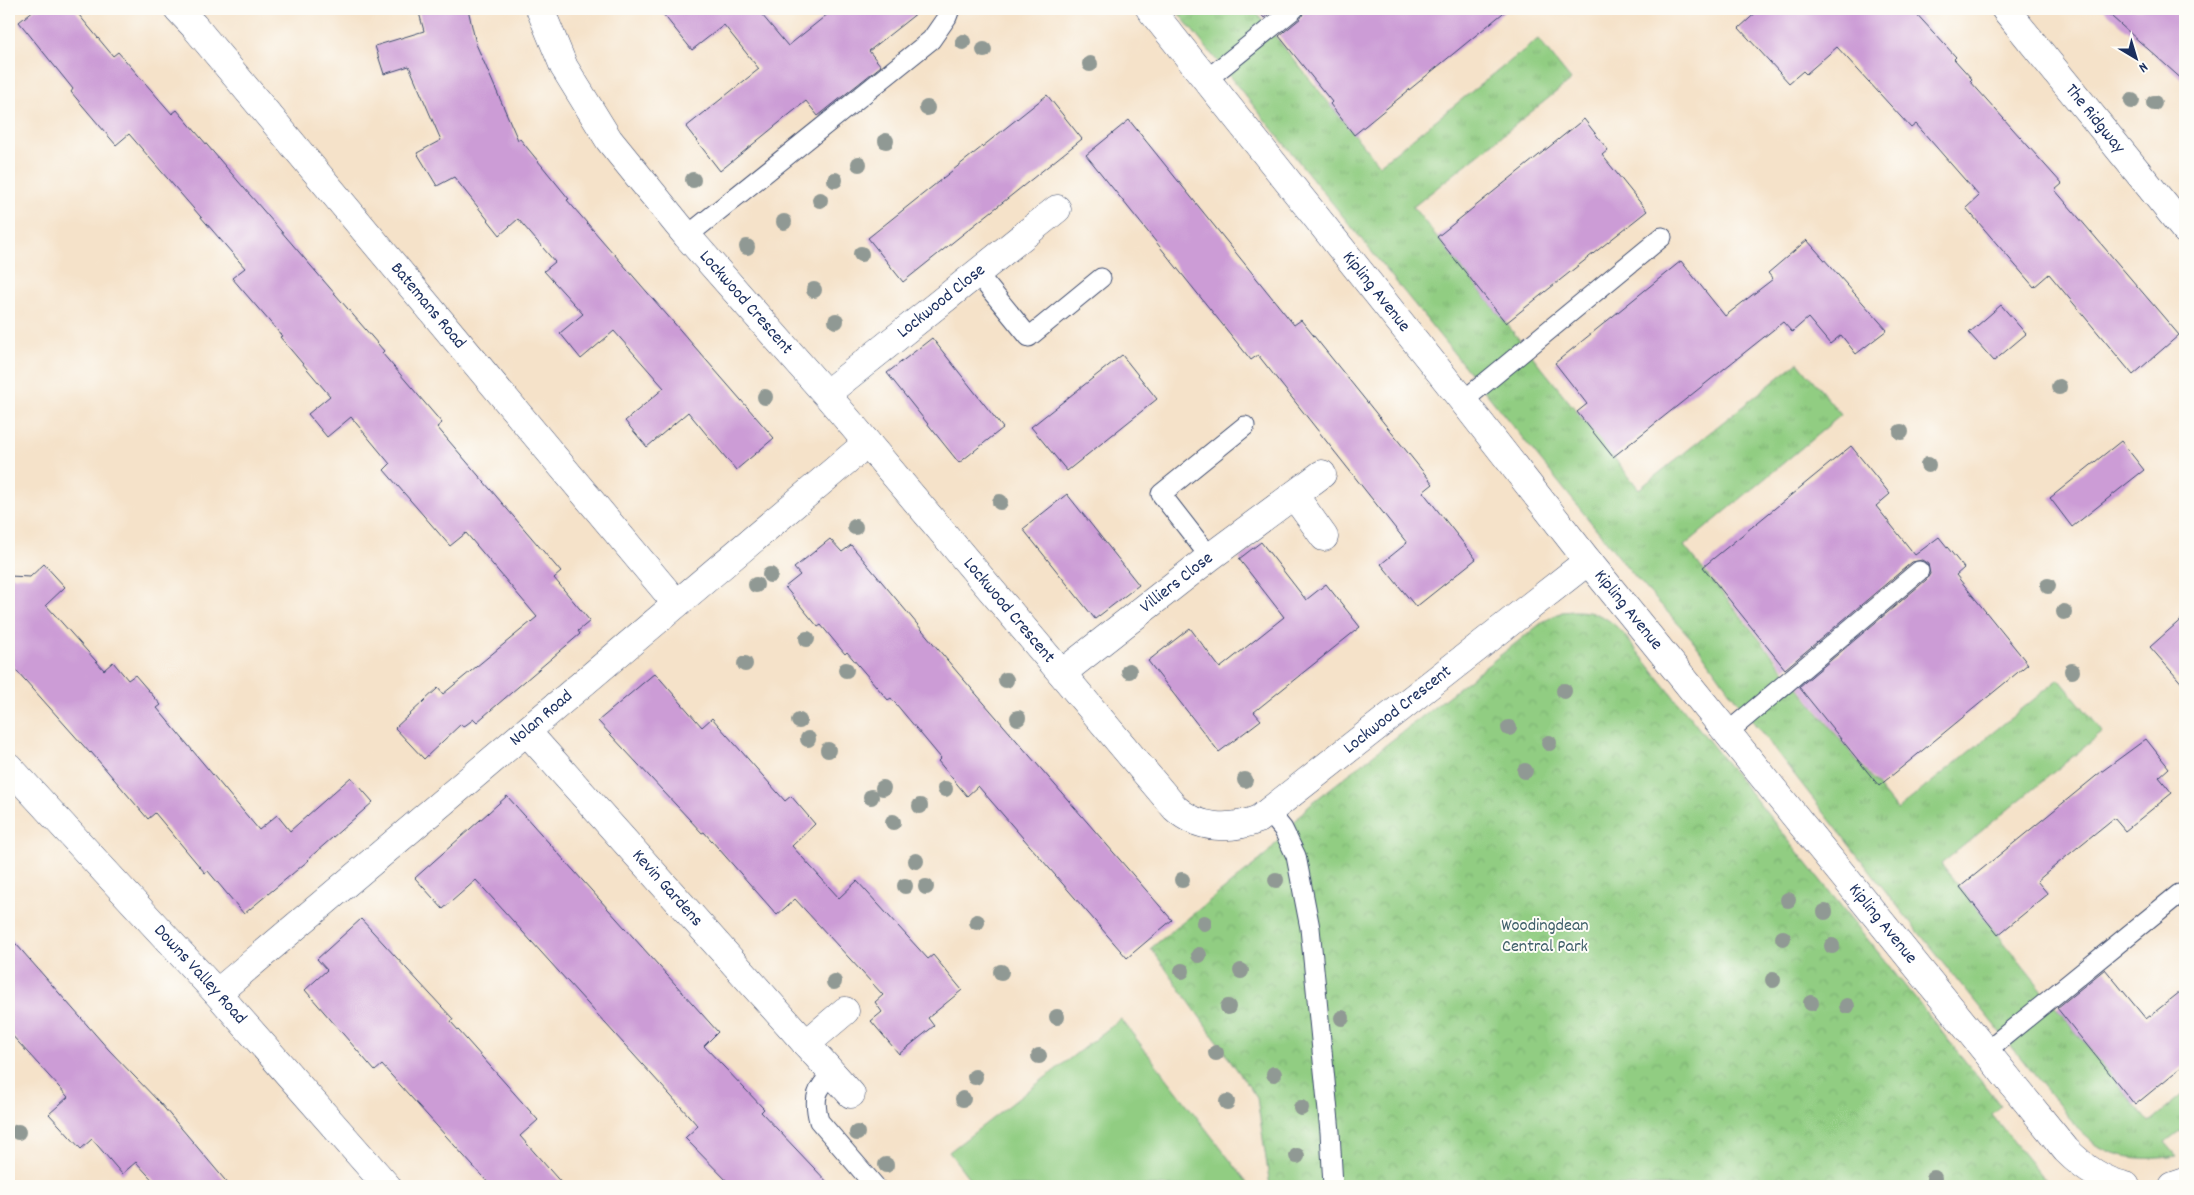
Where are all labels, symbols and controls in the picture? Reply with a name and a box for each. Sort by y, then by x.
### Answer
north arrow [2112,32,2162,82]
text: N [2134,57,2152,77]
street label: The Ridgway [2059,79,2131,160]
street label: Lockwood Crescent [693,245,799,361]
street label: Kipling Avenue [1336,246,1416,338]
street label: Batemans Road [384,257,471,355]
street label: Lockwood Close [892,258,991,345]
street label: Villiers Close [1135,546,1219,620]
street label: Lockwood Crescent [957,552,1061,669]
street label: Kipling Avenue [1588,565,1668,656]
street label: Lockwood Crescent [1338,660,1458,761]
street label: Nolan Road [504,684,578,753]
street label: Kevin Gardens [626,844,708,933]
street label: Kipling Avenue [1842,878,1923,970]
park label: Woodingdean Central Park [1501,914,1589,960]
street label: Downs Valley Road [148,919,252,1030]

